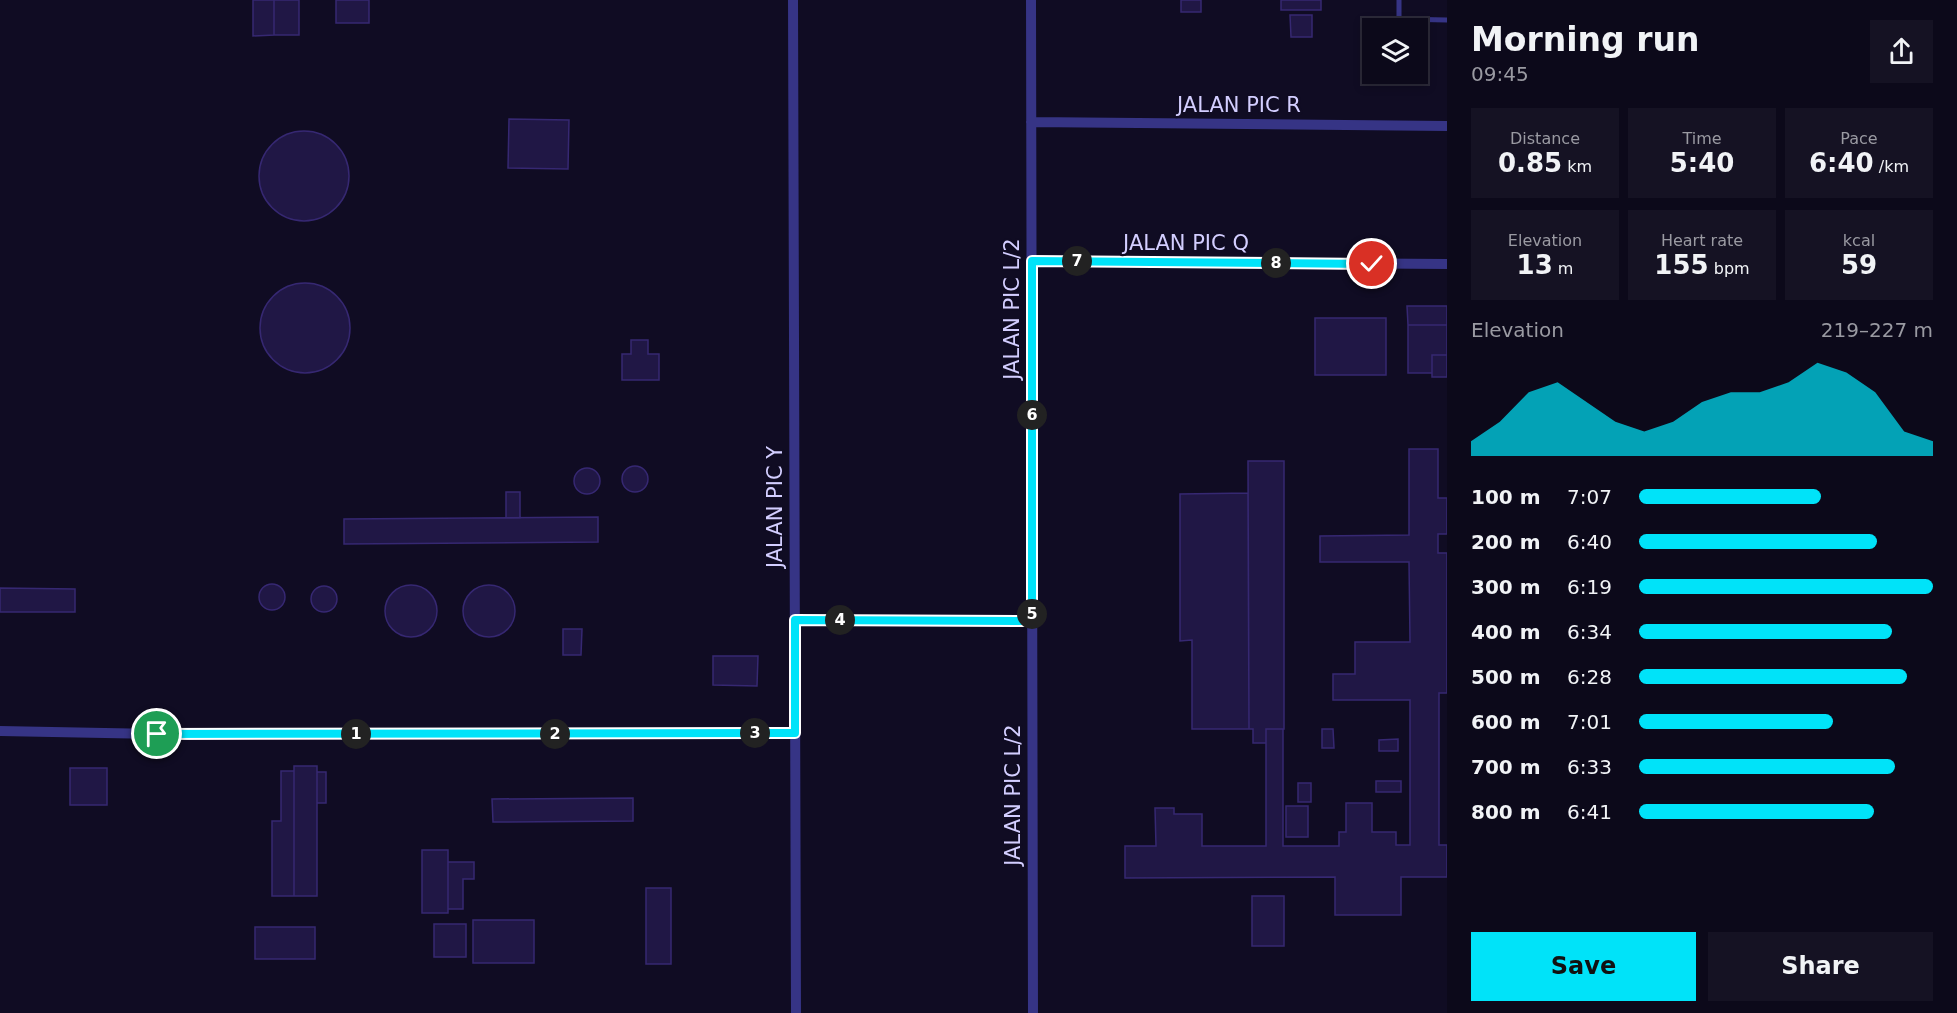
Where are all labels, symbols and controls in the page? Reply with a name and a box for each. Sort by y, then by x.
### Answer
map controls [1362,18,1428,84]
button: layers [1362,18,1428,84]
text: Morning run [1471,20,1699,59]
button: share [1870,20,1933,83]
text: 09:45 [1471,62,1529,86]
street label: JALAN PIC R [1175,93,1301,117]
text: Distance [1510,129,1580,148]
text: Time [1682,129,1722,148]
text: Pace [1840,129,1878,148]
text: 0.85 [1498,148,1562,178]
text: 5:40 [1670,148,1734,178]
text: 6:40 [1809,148,1874,178]
text: km [1562,157,1592,176]
text: /km [1874,157,1909,176]
street label: JALAN PIC Q [1121,231,1249,255]
text: Elevation [1508,231,1582,250]
text: Heart rate [1661,231,1743,250]
text: kcal [1843,231,1875,250]
street label: JALAN PIC L/2 [1000,238,1024,382]
pin [1346,238,1397,289]
pin: 7 [1062,246,1092,276]
icon: check [1355,247,1388,280]
pin: 8 [1261,248,1291,278]
text: 13 [1517,250,1553,280]
text: 155 [1654,250,1709,280]
text: 59 [1841,250,1877,280]
text: 7 [1071,251,1083,270]
text: 8 [1270,253,1282,272]
text: m [1553,259,1573,278]
text: bpm [1709,259,1750,278]
text: Elevation [1471,318,1564,342]
text: 219–227 m [1821,318,1933,342]
pin: 6 [1017,400,1047,430]
text: 6 [1026,405,1038,424]
street label: JALAN PIC Y [763,446,787,570]
text: 100 m [1471,485,1541,509]
text: 7:07 [1567,485,1612,509]
text: 200 m [1471,530,1541,554]
text: 6:40 [1567,530,1612,554]
text: 300 m [1471,575,1541,599]
text: 6:19 [1567,575,1612,599]
pin: 5 [1017,599,1047,629]
text: 5 [1026,604,1038,623]
pin: 4 [825,605,855,635]
text: 4 [834,610,846,629]
text: 400 m [1471,620,1541,644]
text: 6:34 [1567,620,1612,644]
text: 500 m [1471,665,1541,689]
text: 6:28 [1567,665,1612,689]
pin [131,708,182,759]
text: 600 m [1471,710,1541,734]
text: 7:01 [1567,710,1612,734]
icon: arrive [140,717,173,750]
pin: 3 [740,718,770,748]
pin: 1 [341,719,371,749]
pin: 2 [540,719,570,749]
text: 3 [749,723,761,742]
text: 1 [350,724,362,743]
text: 2 [549,724,561,743]
street label: JALAN PIC L/2 [1001,724,1025,868]
text: 700 m [1471,755,1541,779]
text: 6:33 [1567,755,1612,779]
text: 800 m [1471,800,1541,824]
text: 6:41 [1567,800,1612,824]
button: Save [1471,932,1696,1001]
button: Share [1708,932,1933,1001]

